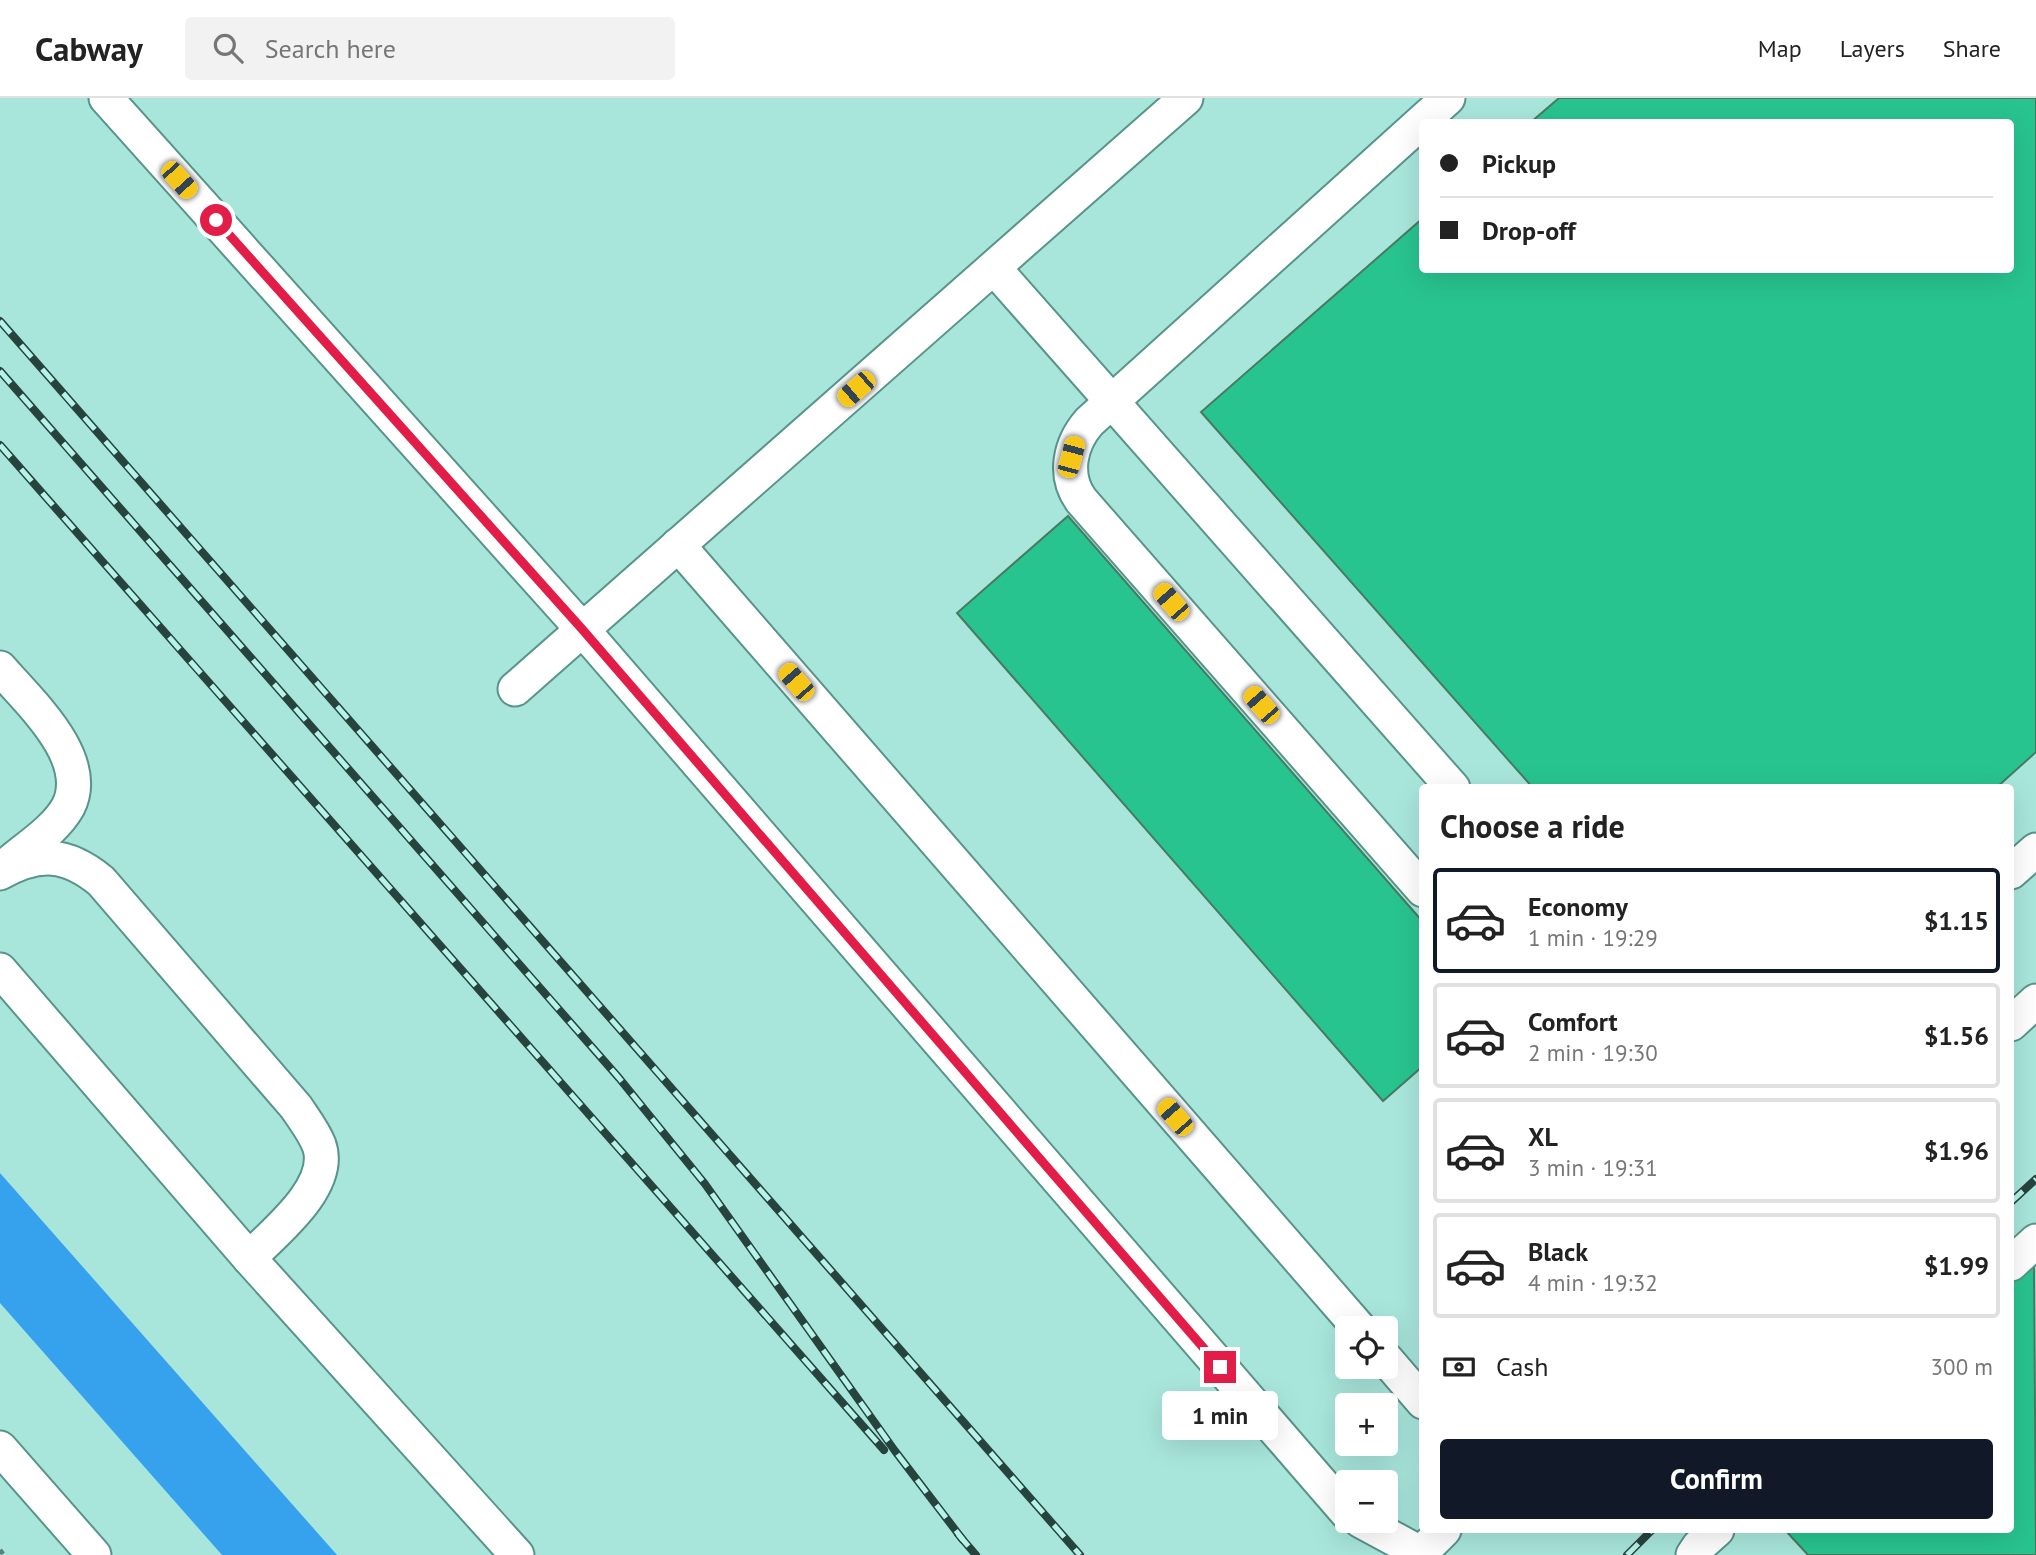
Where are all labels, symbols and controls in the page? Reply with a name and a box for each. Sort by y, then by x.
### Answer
search box [185,17,675,80]
text: Cabway [35,27,143,70]
icon: search [209,29,247,67]
text: Search here [265,32,396,65]
text: Map [1758,33,1802,64]
text: Layers [1840,33,1905,64]
text: Share [1943,33,2001,64]
text: Pickup [1482,147,1556,180]
car [158,157,201,203]
route start [200,204,232,236]
text: Drop-off [1482,214,1576,247]
car [834,367,879,411]
car [1056,434,1087,480]
car [1150,579,1193,625]
car [775,659,818,705]
car [1240,682,1283,728]
text: Choose a ride [1440,805,1625,847]
icon: car [1444,889,1507,952]
text: Economy [1528,890,1628,923]
text: $1.15 [1924,904,1989,937]
text: 1 min · 19:29 [1528,923,1658,952]
icon: car [1444,1004,1507,1067]
text: Comfort [1528,1005,1618,1038]
text: $1.56 [1924,1019,1989,1052]
text: 2 min · 19:30 [1528,1038,1658,1067]
car [1154,1094,1197,1140]
icon: car [1444,1119,1507,1182]
text: XL [1528,1120,1558,1153]
text: $1.96 [1924,1134,1989,1167]
text: 3 min · 19:31 [1528,1153,1658,1182]
icon: car [1444,1234,1507,1297]
text: Black [1528,1235,1588,1268]
text: $1.99 [1924,1249,1989,1282]
text: 4 min · 19:32 [1528,1268,1658,1297]
map controls [1335,1316,1398,1533]
button: locate [1335,1316,1398,1379]
icon: cash [1440,1348,1478,1386]
text: Cash [1496,1350,1548,1383]
route end [1204,1351,1236,1383]
text: 300 m [1931,1352,1993,1381]
callout: 1 min [1162,1392,1278,1440]
button: + [1335,1393,1398,1456]
text: 1 min [1192,1401,1248,1430]
button: Confirm [1440,1439,1993,1519]
button: − [1335,1470,1398,1533]

